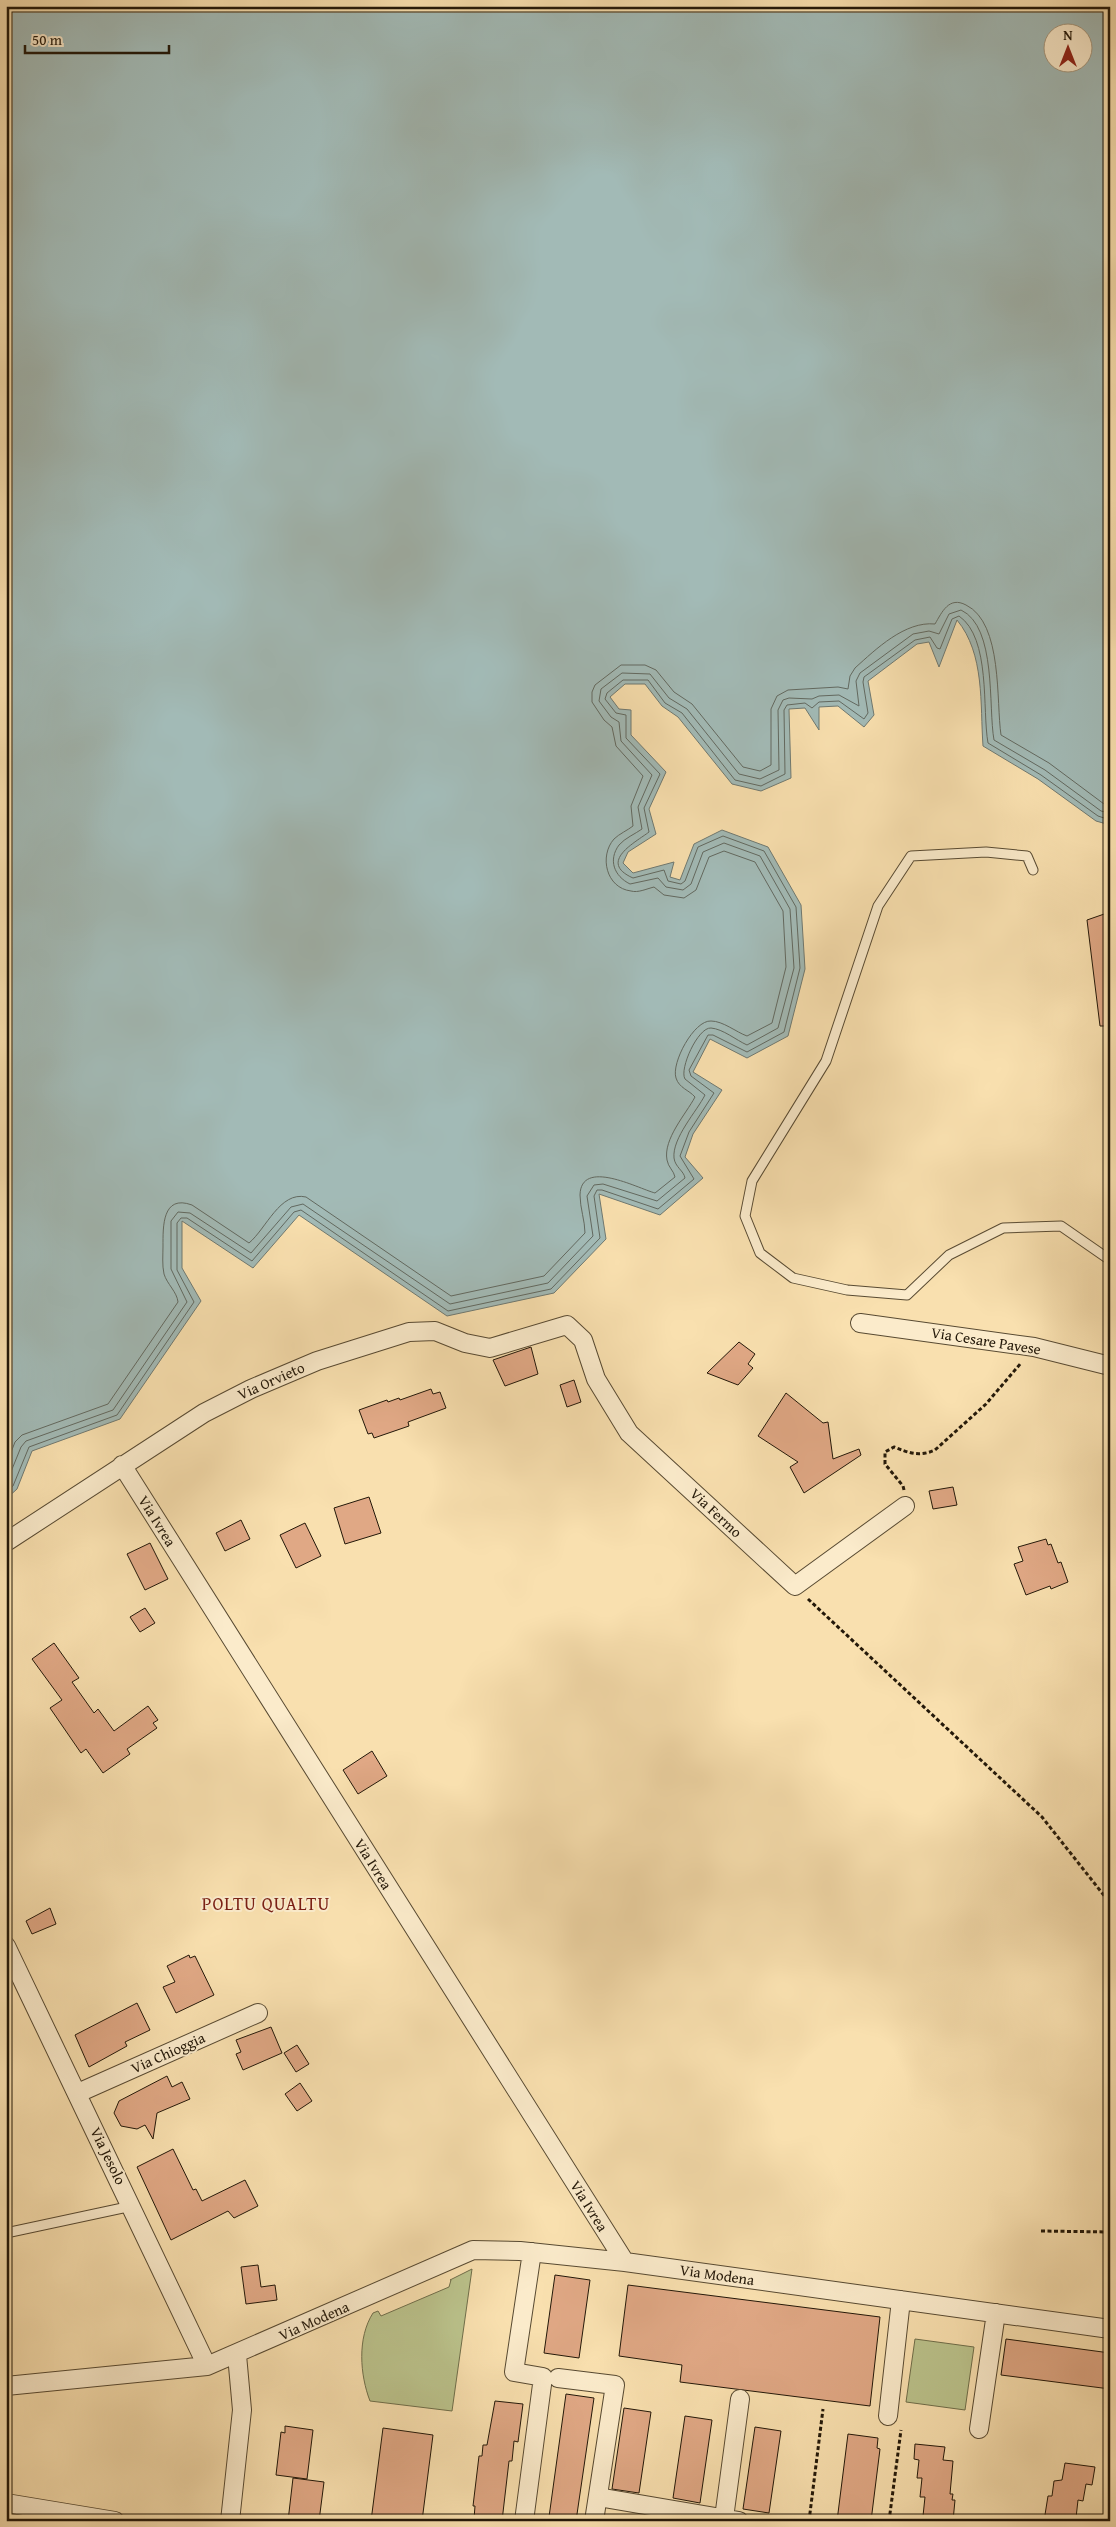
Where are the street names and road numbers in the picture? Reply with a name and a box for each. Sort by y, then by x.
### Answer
street label: Via Cesare Pavese [930,1321,1043,1360]
street label: Via Orvieto [234,1356,308,1405]
street label: Via Fermo [686,1483,747,1542]
street label: Via Ivrea [134,1491,181,1550]
street label: Via Ivrea [350,1834,397,1893]
street label: Via Chioggia [127,2027,208,2078]
street label: Via Jesolo [85,2123,132,2188]
street label: Via Ivrea [566,2176,613,2235]
street label: Via Modena [679,2259,756,2290]
street label: Via Modena [275,2296,352,2345]

